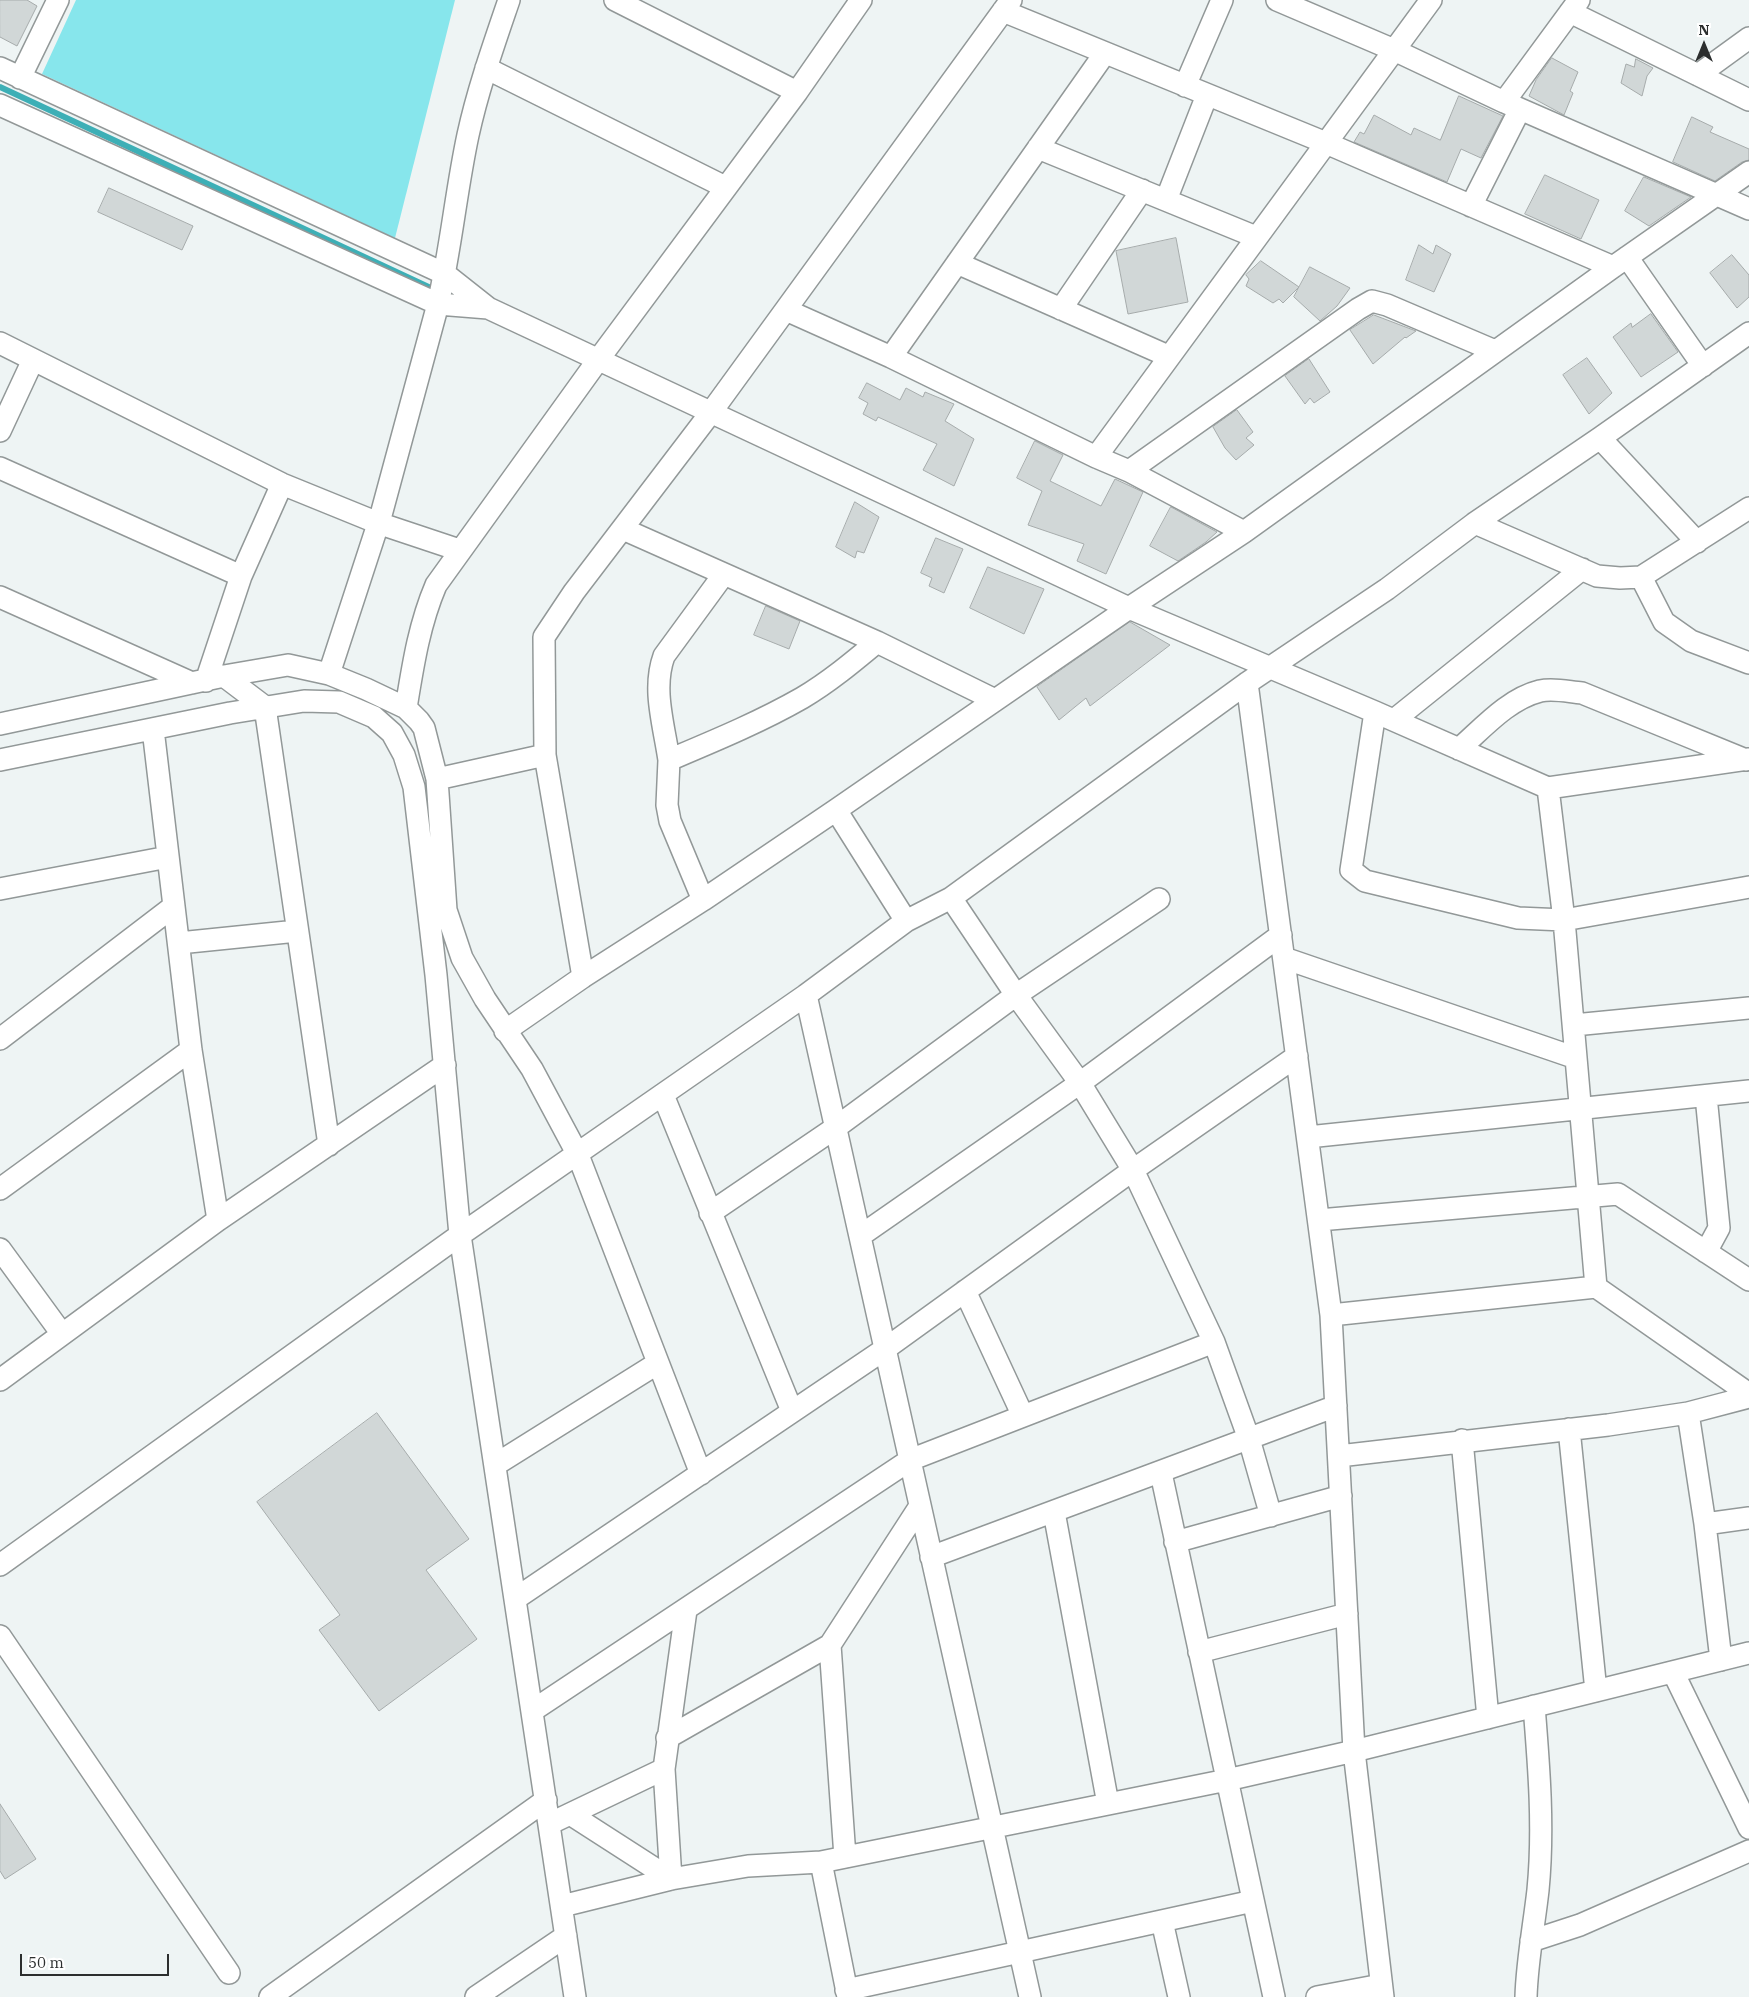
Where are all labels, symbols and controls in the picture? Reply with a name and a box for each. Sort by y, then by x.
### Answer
north arrow [1679,20,1729,70]
text: N [1698,21,1710,39]
scale bar [22,1944,171,1976]
text: 50 m [28,1953,64,1972]

